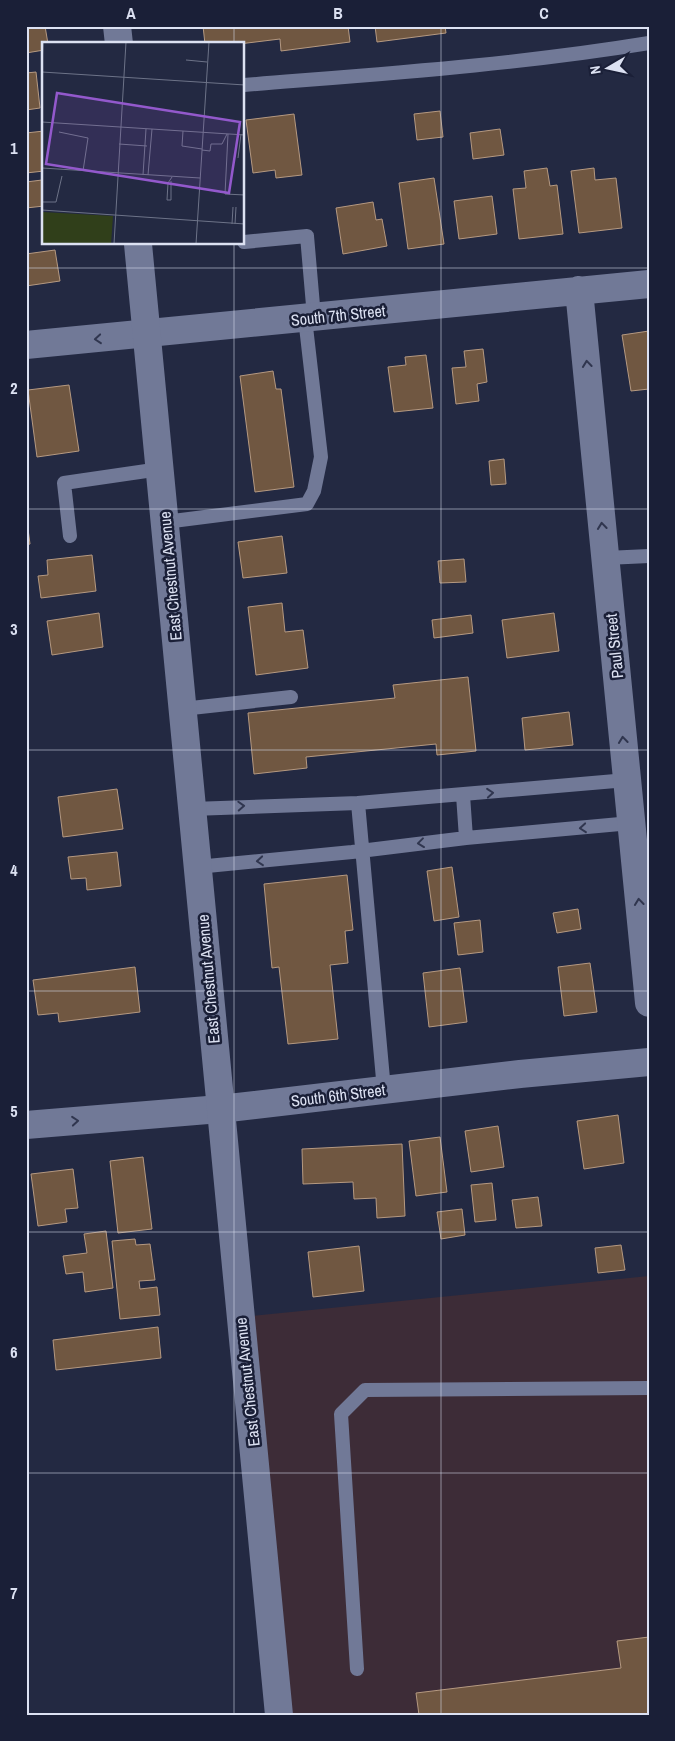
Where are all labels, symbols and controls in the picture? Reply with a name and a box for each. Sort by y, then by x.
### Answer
text: A [126,2,136,24]
text: B [333,2,343,24]
text: C [539,2,549,24]
inset map [42,42,245,245]
north arrow [582,42,632,92]
text: N [586,65,605,76]
text: 1 [10,137,18,159]
street label: South 7th Street [290,299,387,331]
one-way arrow [94,333,102,344]
one-way arrow [582,360,593,368]
text: 2 [10,377,18,399]
street label: East Chestnut Avenue [153,510,187,642]
one-way arrow [597,522,608,530]
street label: Paul Street [600,612,628,679]
text: 3 [10,618,18,640]
one-way arrow [618,736,629,744]
one-way arrow [487,788,495,799]
one-way arrow [237,801,245,812]
one-way arrow [578,822,586,833]
one-way arrow [417,837,425,848]
one-way arrow [255,855,263,866]
text: 4 [10,859,18,881]
one-way arrow [634,897,645,905]
street label: East Chestnut Avenue [191,913,225,1045]
street label: South 6th Street [290,1078,387,1112]
text: 5 [10,1100,18,1122]
one-way arrow [71,1116,79,1127]
street label: East Chestnut Avenue [229,1316,265,1448]
text: 6 [10,1341,18,1363]
text: 7 [10,1582,18,1604]

